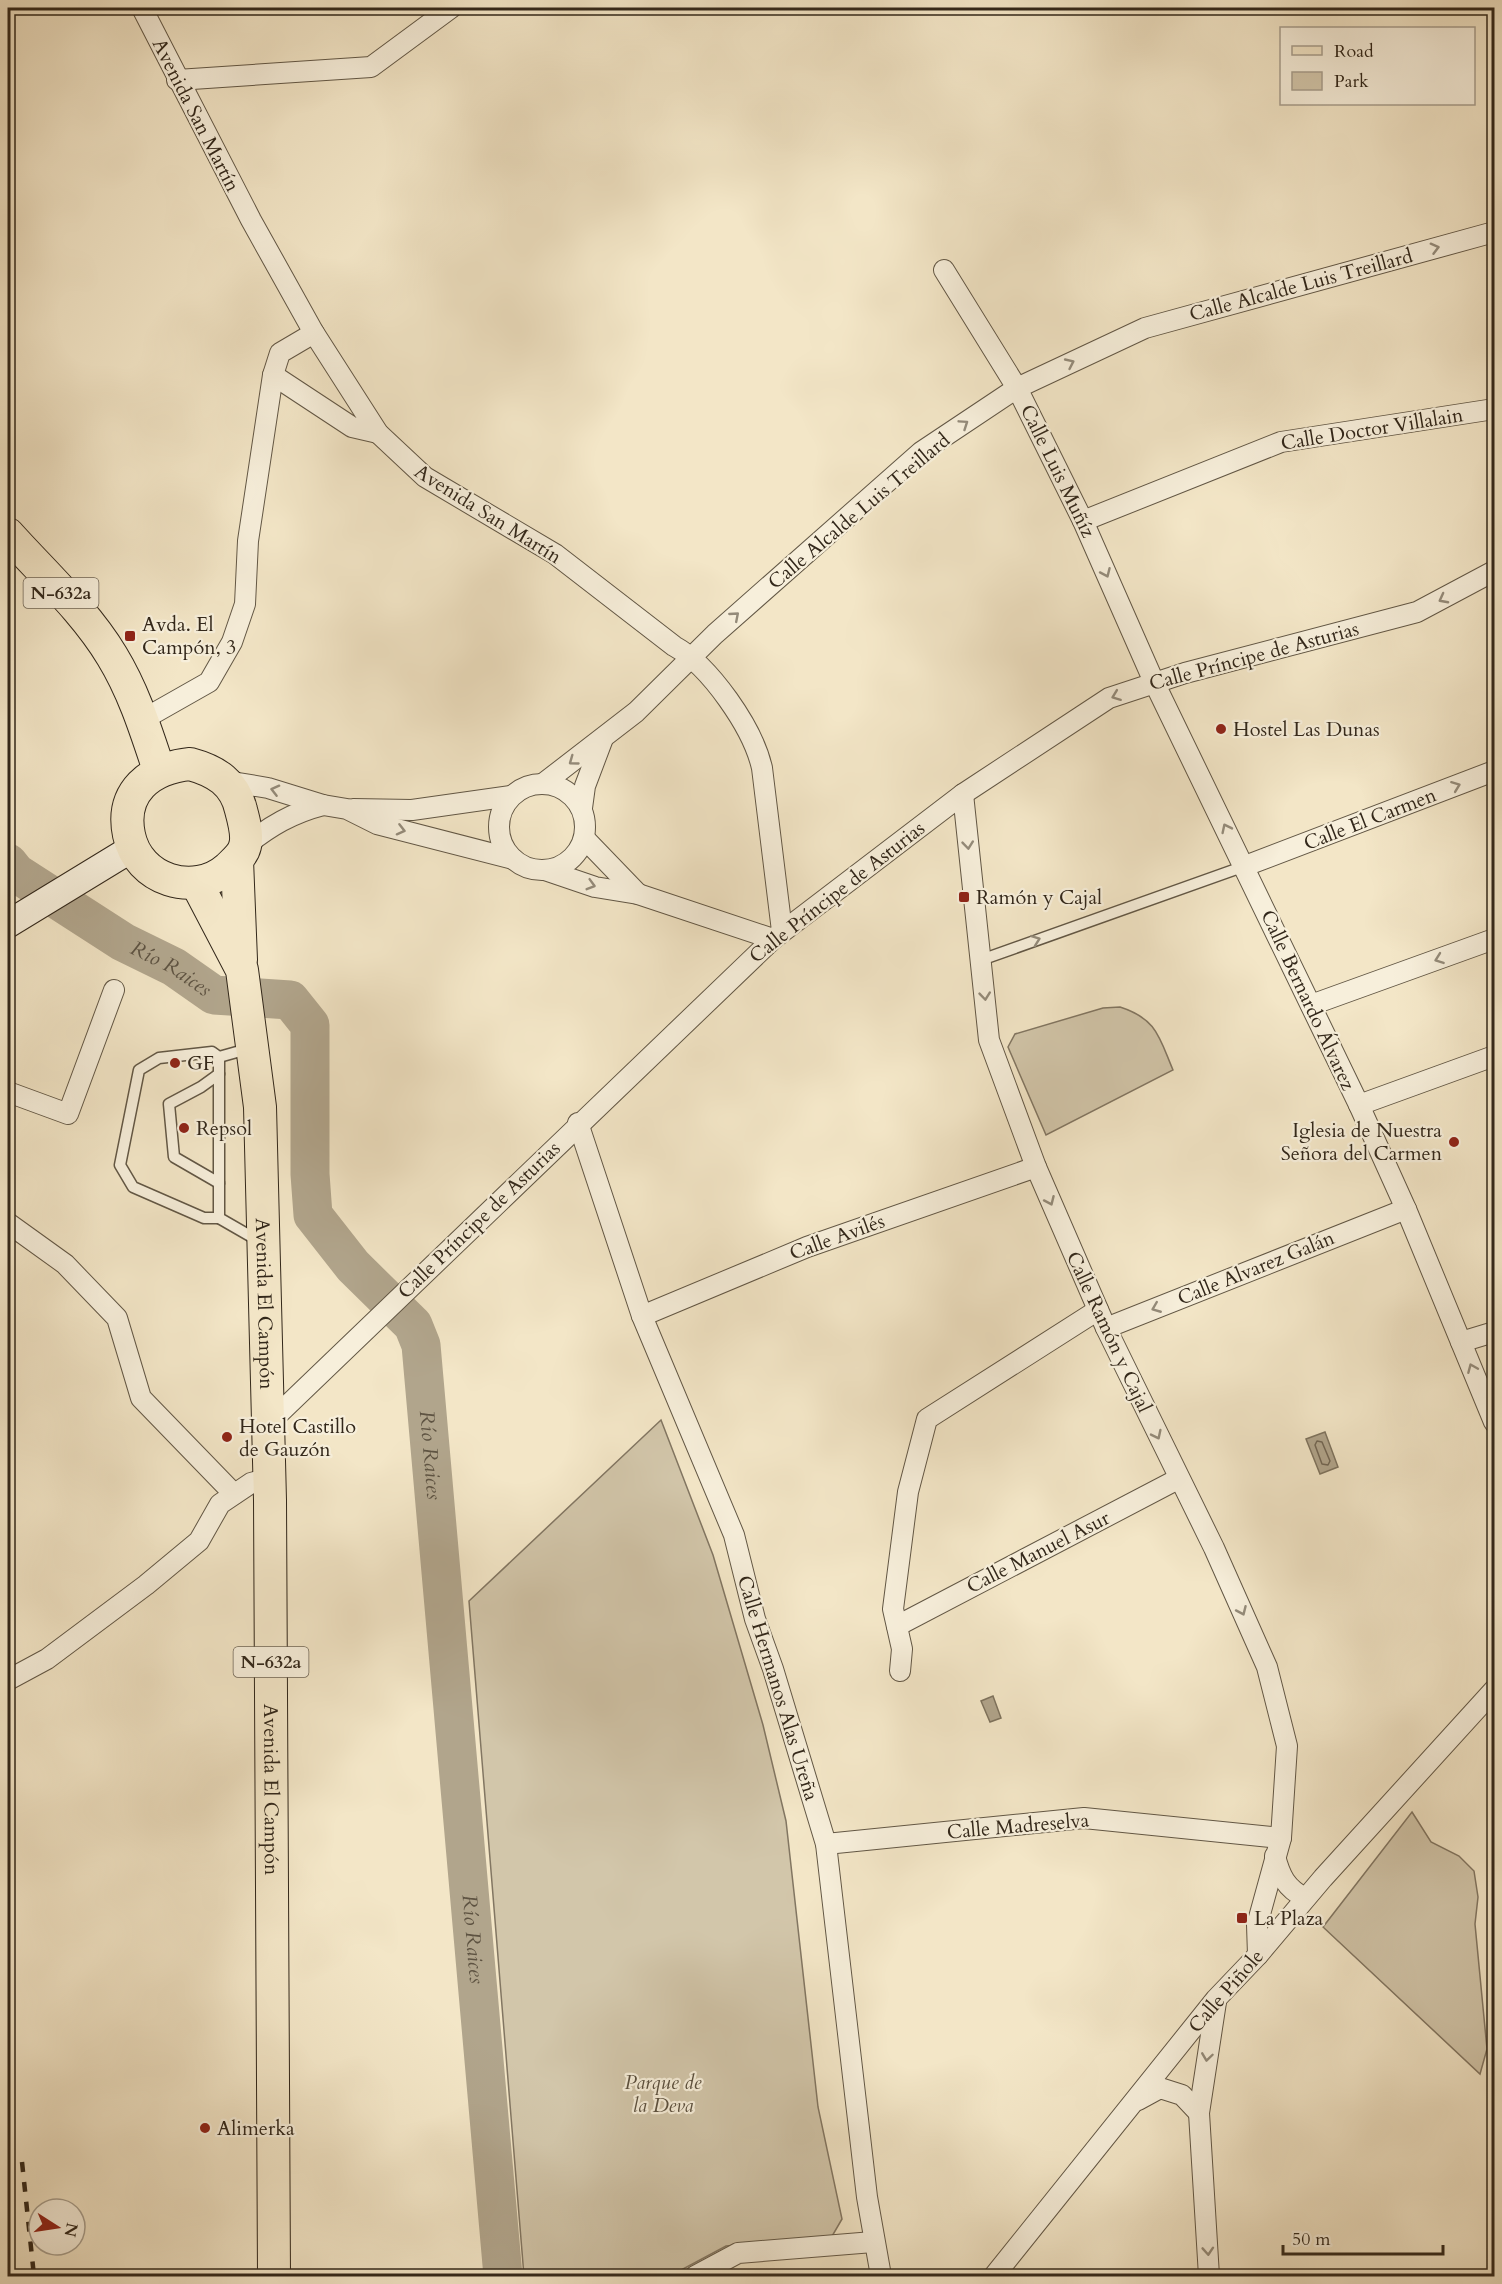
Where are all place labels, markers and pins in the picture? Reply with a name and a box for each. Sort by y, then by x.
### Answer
place label: Avda. El Campón, 3 [142,611,236,661]
marker: Avda. El Campón, 3 [123,629,137,643]
place label: Hostel Las Dunas [1233,716,1380,743]
marker: Hostel Las Dunas [1214,722,1228,736]
place label: Ramón y Cajal [976,884,1102,911]
marker: Ramón y Cajal [957,890,971,904]
place label: GF [187,1050,214,1077]
marker: GF [168,1056,182,1070]
place label: Repsol [196,1115,252,1142]
place label: Iglesia de Nuestra Señora del Carmen [1281,1117,1443,1167]
marker: Repsol [177,1121,191,1135]
marker: Iglesia de Nuestra Señora del Carmen [1447,1135,1461,1149]
place label: Hotel Castillo de Gauzón [239,1413,356,1463]
marker: Hotel Castillo de Gauzón [220,1430,234,1444]
place label: La Plaza [1254,1905,1324,1932]
marker: La Plaza [1235,1911,1249,1925]
place label: Alimerka [217,2115,295,2142]
marker: Alimerka [198,2121,212,2135]

